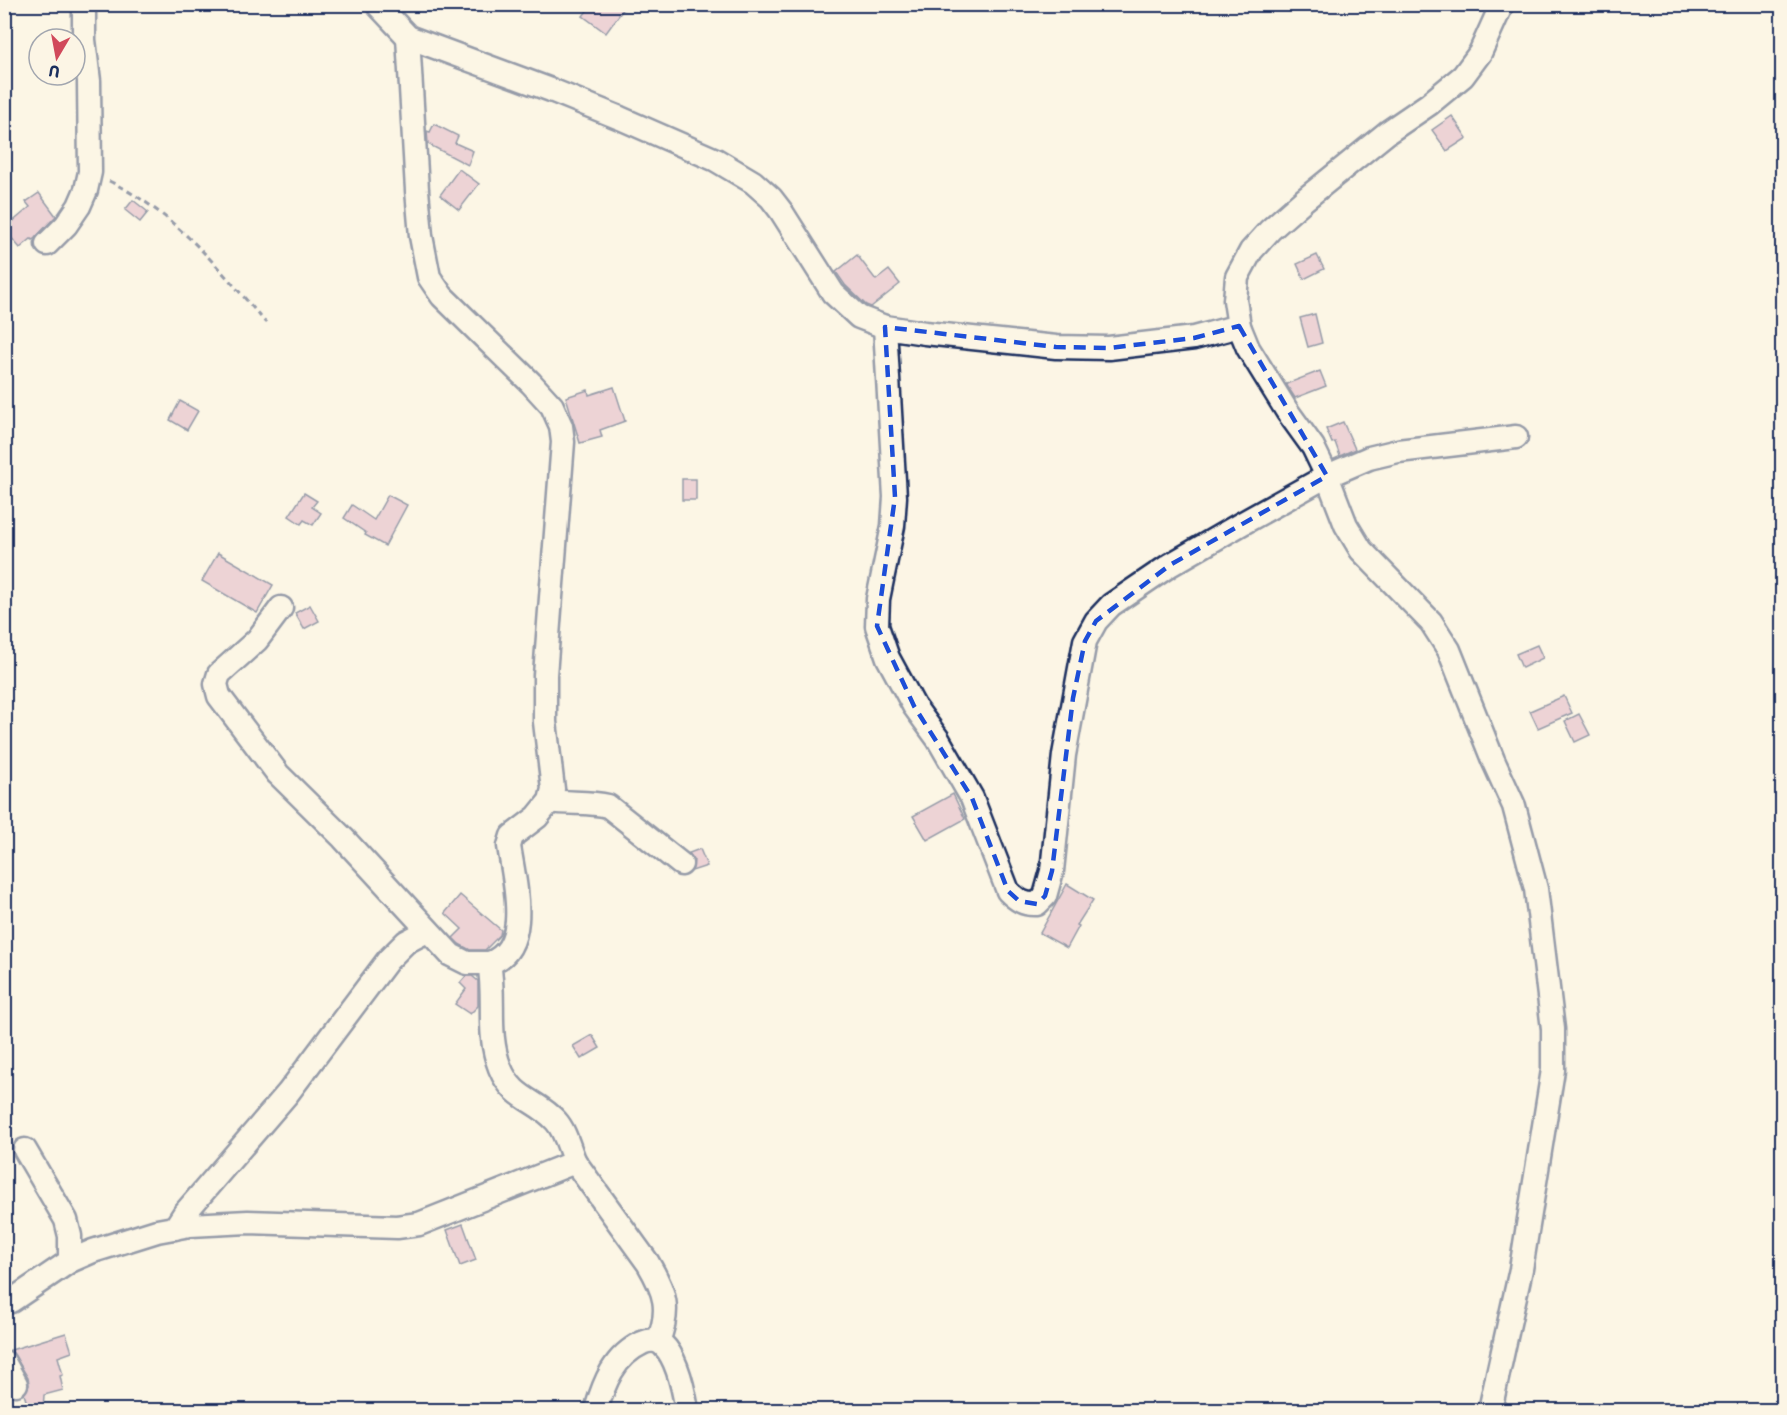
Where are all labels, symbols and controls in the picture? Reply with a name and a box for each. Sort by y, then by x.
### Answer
north arrow [27,27,87,87]
text: U [47,60,62,83]

